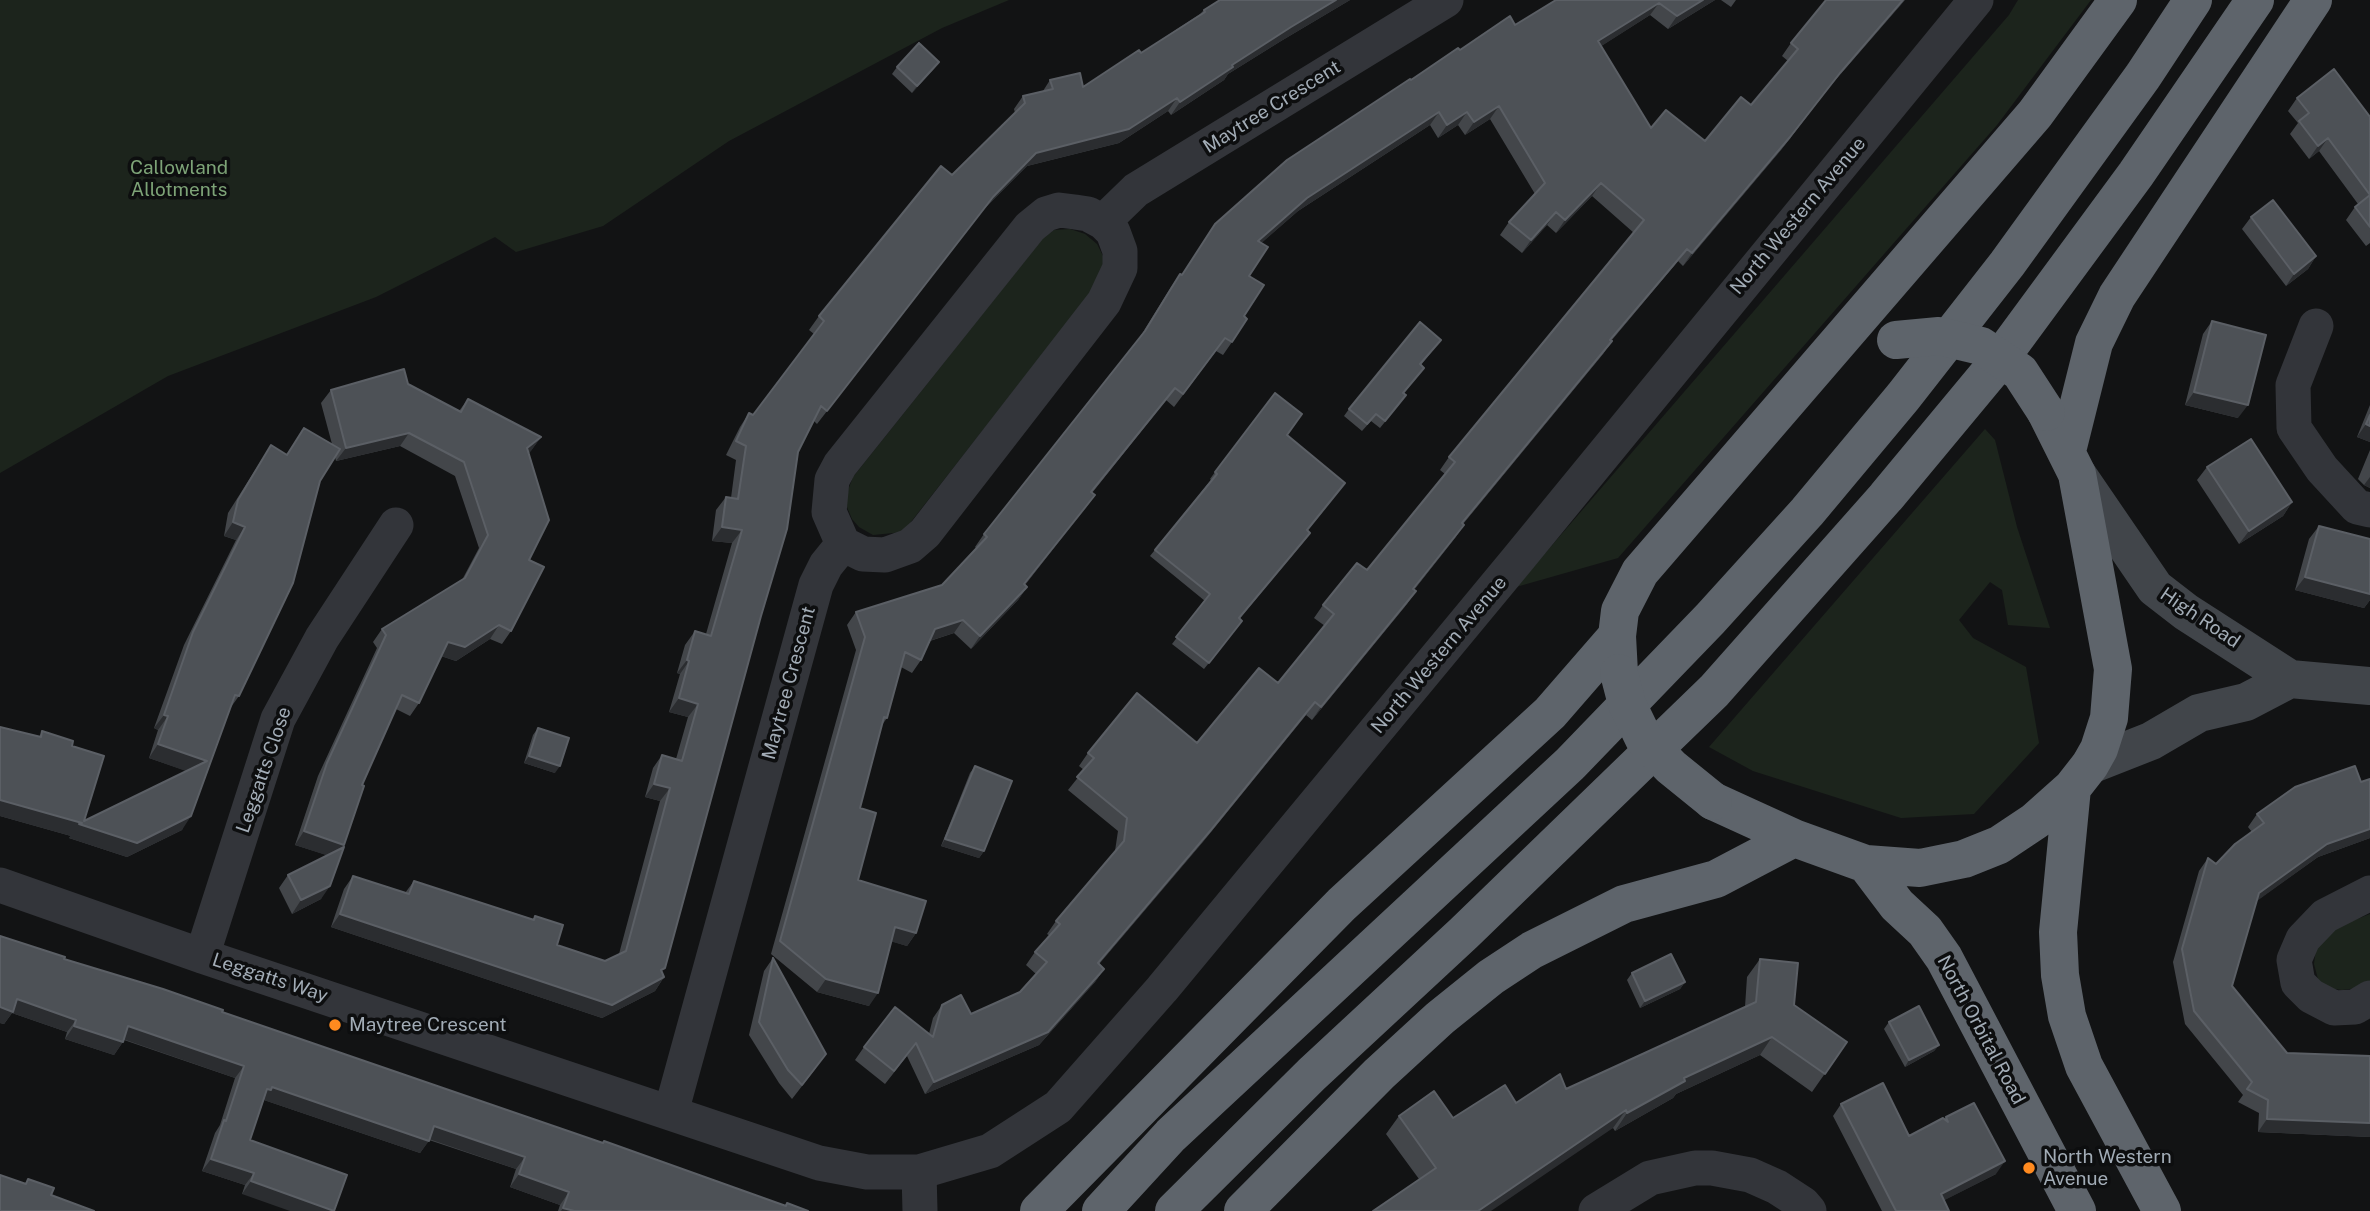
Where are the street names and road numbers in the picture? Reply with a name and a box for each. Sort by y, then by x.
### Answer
street label: Maytree Crescent [1199,56,1345,158]
street label: North Western Avenue [1725,133,1871,299]
street label: North Western Avenue [1366,572,1512,738]
street label: High Road [2156,583,2244,653]
street label: Maytree Crescent [758,604,820,762]
street label: Leggatts Close [232,704,296,836]
street label: Leggatts Way [209,949,331,1007]
street label: North Orbital Road [1932,952,2030,1108]

